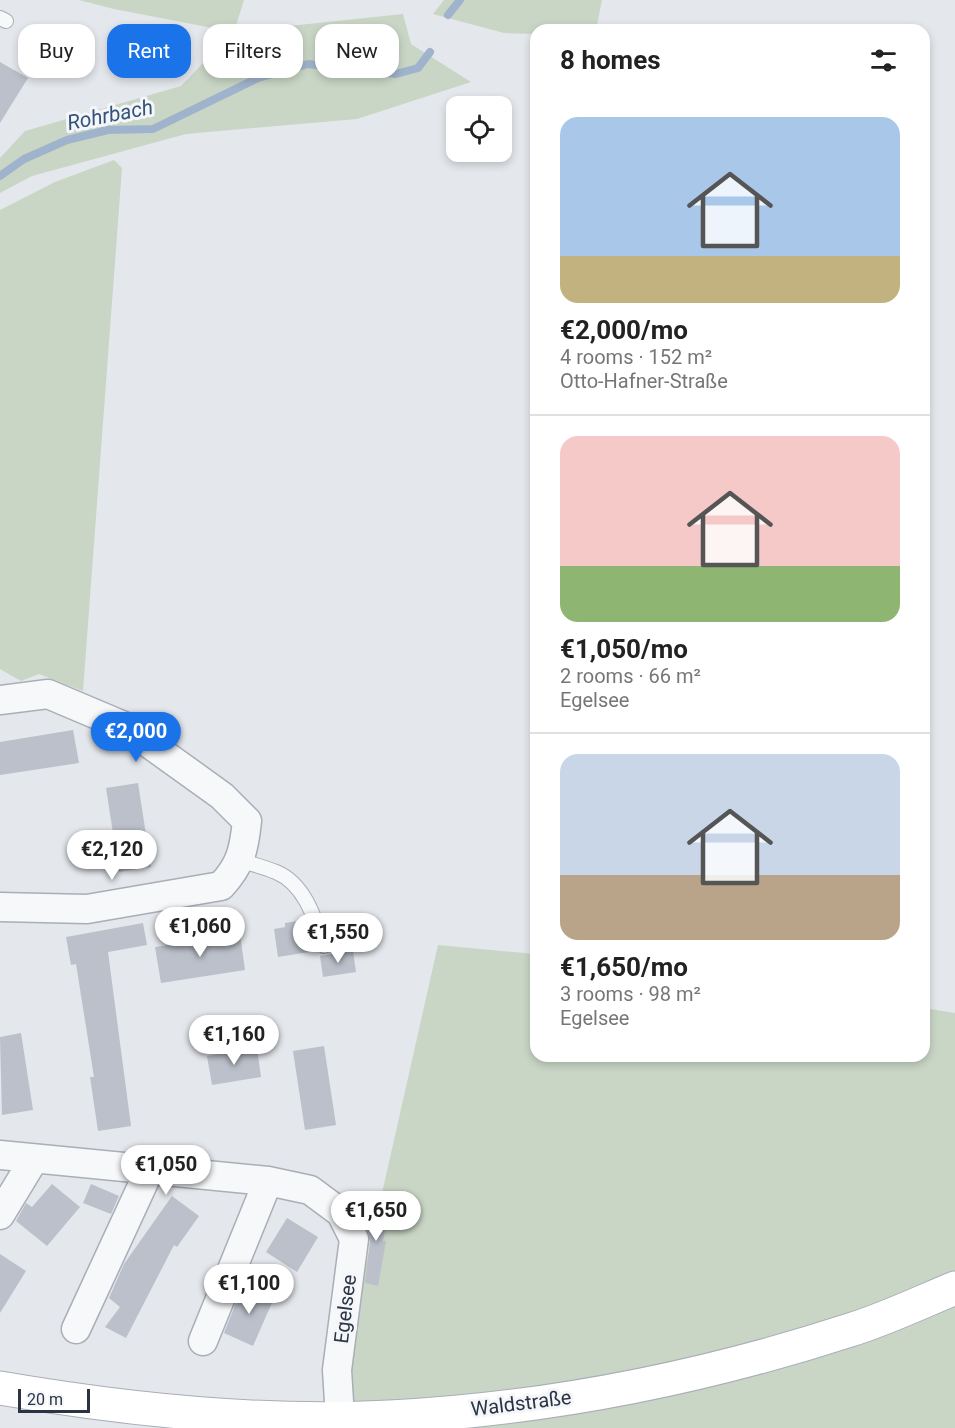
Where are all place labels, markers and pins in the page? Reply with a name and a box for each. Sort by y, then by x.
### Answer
pin: €2,000 [87,712,185,763]
pin: €2,120 [63,830,161,881]
pin: €1,060 [151,907,249,958]
pin: €1,550 [289,913,387,964]
pin: €1,160 [185,1015,283,1066]
pin: €1,050 [117,1145,215,1196]
pin: €1,650 [327,1191,425,1242]
pin: €1,100 [200,1264,298,1315]

